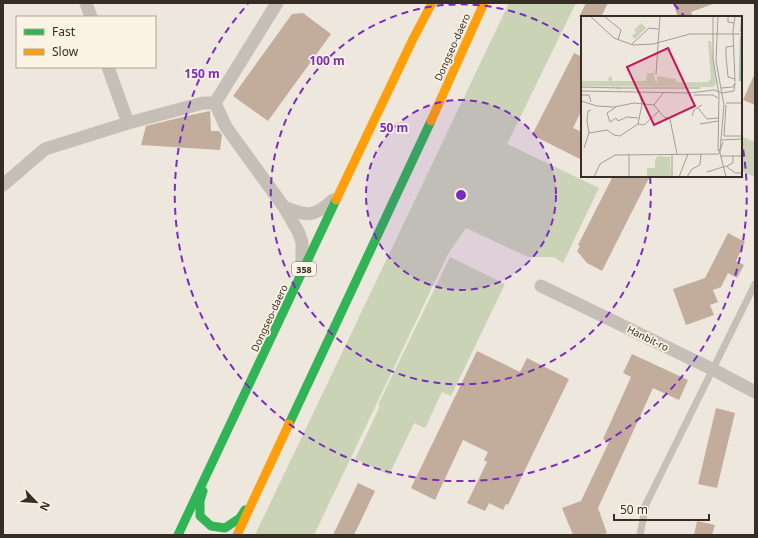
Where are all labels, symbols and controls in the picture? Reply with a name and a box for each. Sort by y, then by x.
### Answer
street label: Dongseo-daero [431,11,473,83]
legend [16,16,156,68]
inset map [581,16,742,177]
text: Fast [52,23,76,40]
text: Slow [52,43,79,60]
text: 100 m [309,52,345,69]
text: 150 m [184,65,220,82]
text: 50 m [380,119,408,136]
centre of rings [454,188,468,202]
road number: 358 [292,262,316,276]
street label: Dongseo-daero [247,282,291,354]
street label: Hanbit-ro [625,322,671,354]
north arrow [16,482,56,522]
scale bar [614,496,709,522]
text: N [37,499,54,514]
text: 50 m [620,501,648,518]

